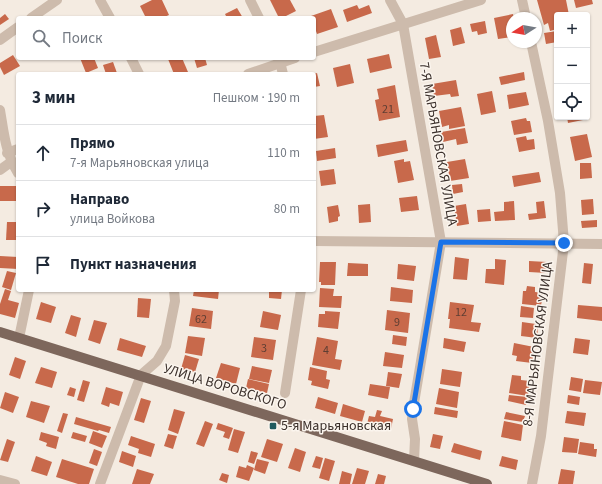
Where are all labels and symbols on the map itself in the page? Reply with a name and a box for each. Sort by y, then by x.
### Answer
north arrow [506,12,542,48]
street label: 7-Я МАРЬЯНОВСКАЯ УЛИЦА [414,61,462,228]
house number: 21 [382,101,394,118]
route end [555,234,573,252]
street label: 8-Я МАРЬЯНОВСКАЯ УЛИЦА [518,260,558,428]
house number: 12 [455,304,467,321]
house number: 62 [195,311,207,328]
house number: 9 [394,314,400,331]
house number: 3 [261,340,267,357]
house number: 4 [323,342,329,359]
street label: УЛИЦА ВОРОВСКОГО [161,359,289,415]
route start [404,400,422,418]
place label: 5-я Марьяновская [281,416,391,436]
marker: 5-я Марьяновская [268,421,278,431]

